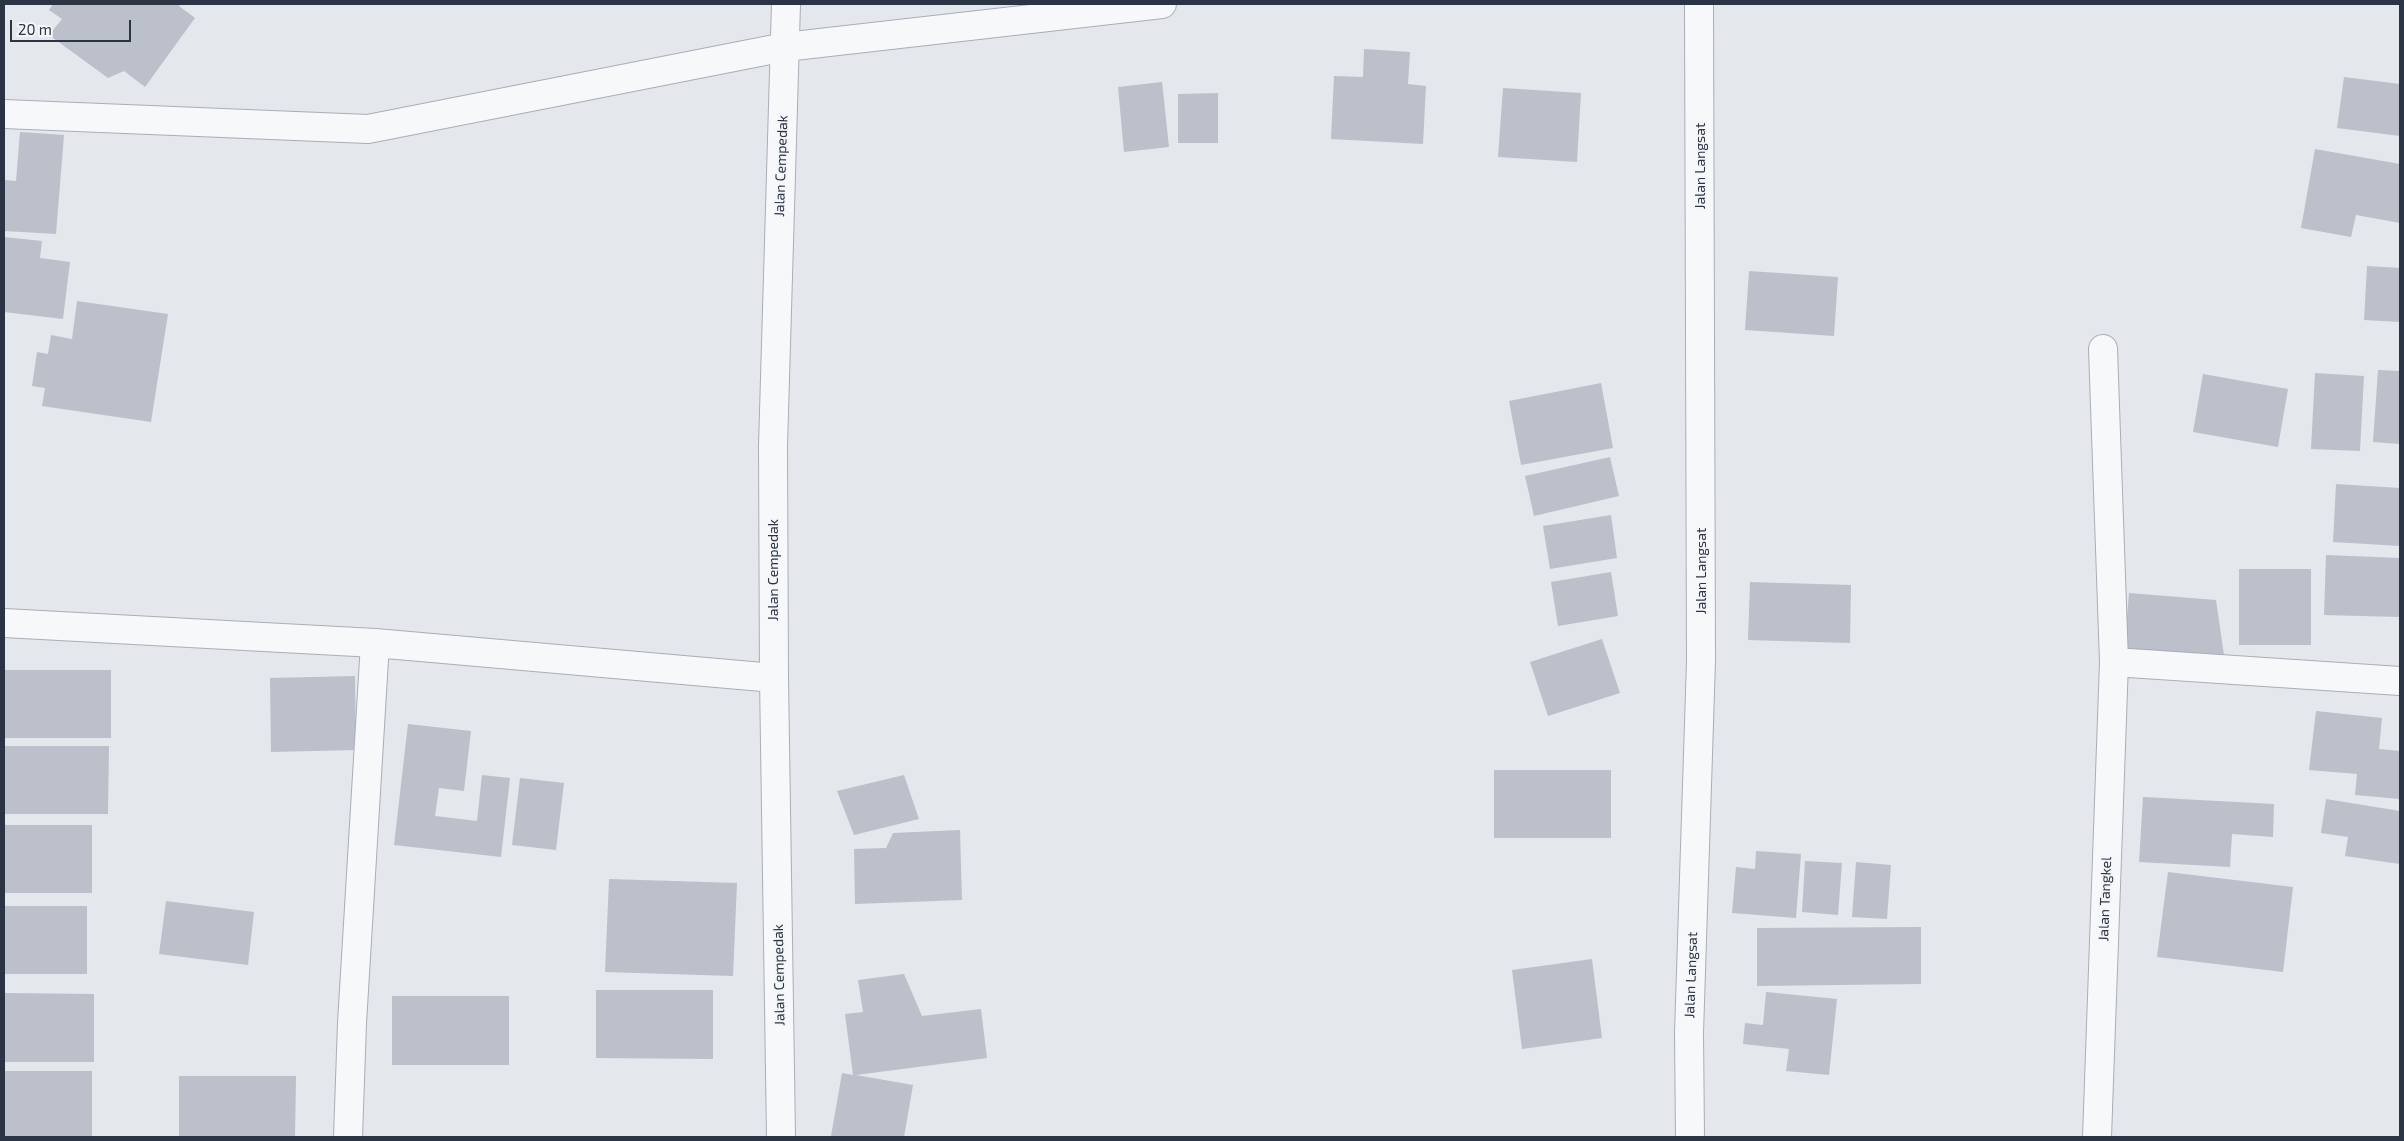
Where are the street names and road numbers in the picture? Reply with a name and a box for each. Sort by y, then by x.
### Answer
street label: Jalan Cempedak [771,115,791,217]
street label: Jalan Langsat [1692,123,1708,209]
street label: Jalan Cempedak [765,519,781,621]
street label: Jalan Langsat [1693,528,1709,614]
street label: Jalan Tangkel [2095,856,2115,942]
street label: Jalan Cempedak [770,924,788,1026]
street label: Jalan Langsat [1681,931,1701,1019]

